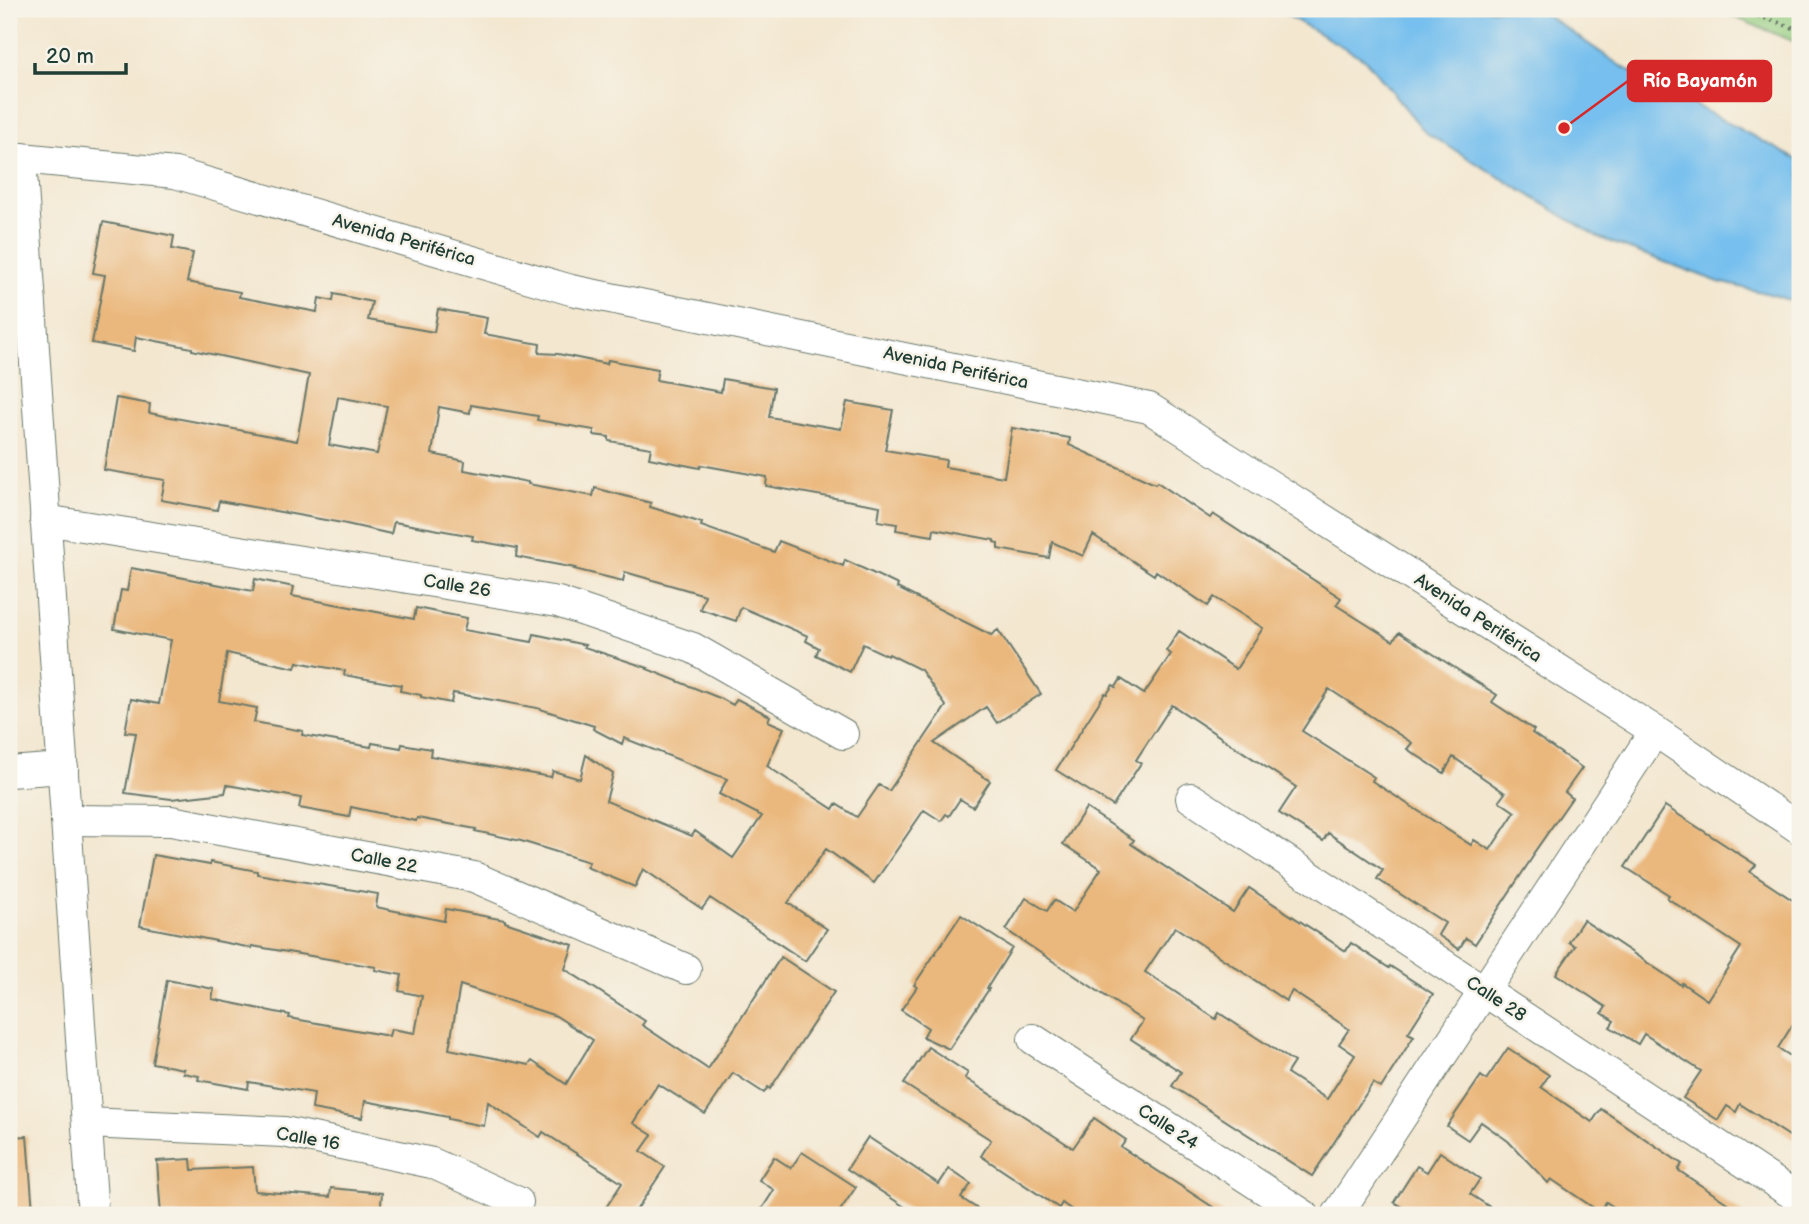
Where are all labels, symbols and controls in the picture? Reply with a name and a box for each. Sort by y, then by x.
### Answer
scale bar [35,32,126,76]
text: 20 m [46,44,94,69]
callout: Río Bayamón [1628,61,1771,101]
text: Río Bayamón [1643,70,1757,93]
street label: Avenida Periférica [330,210,478,270]
street label: Avenida Periférica [882,342,1030,394]
street label: Avenida Periférica [1410,569,1546,667]
street label: Calle 26 [422,570,492,602]
street label: Calle 22 [349,844,420,878]
street label: Calle 28 [1462,972,1530,1026]
street label: Calle 24 [1134,1100,1202,1154]
street label: Calle 16 [274,1123,342,1155]

